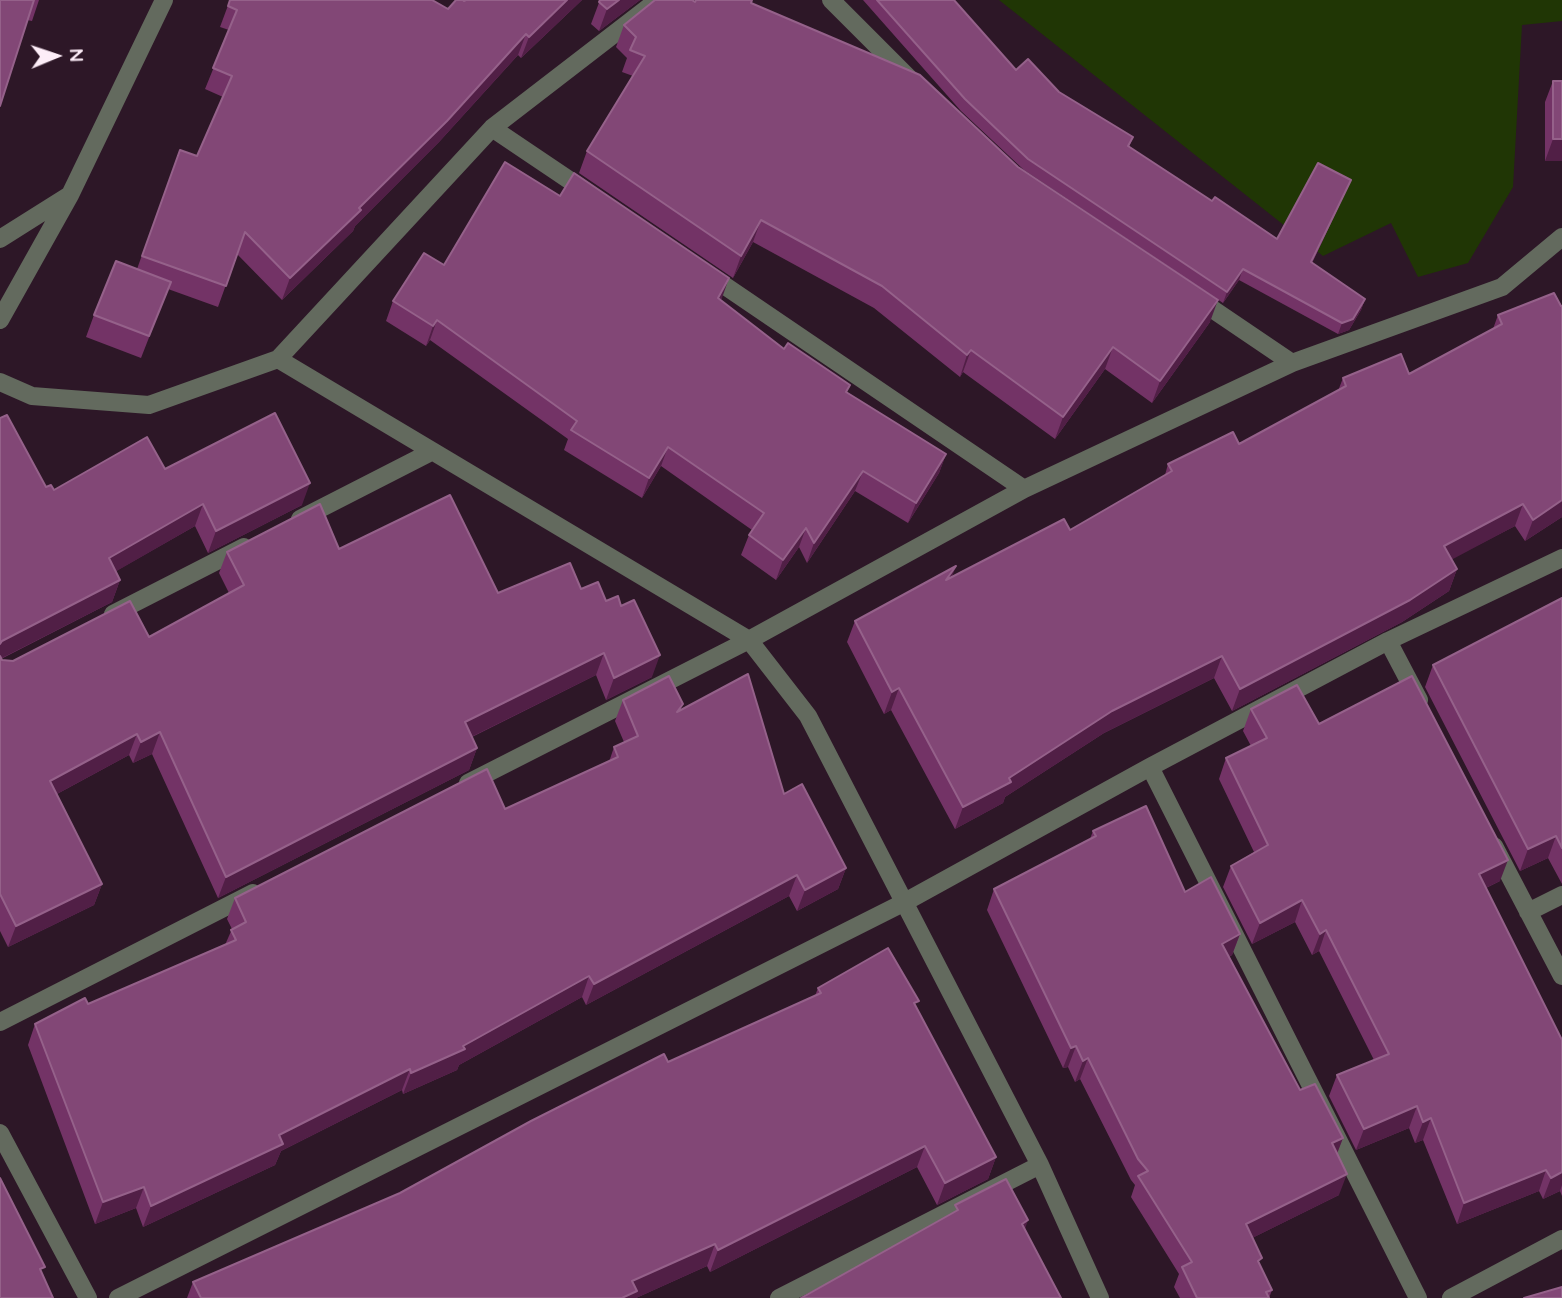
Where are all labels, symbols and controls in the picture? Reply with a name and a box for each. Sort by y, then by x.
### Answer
north arrow [21,21,91,91]
text: N [65,48,89,63]

